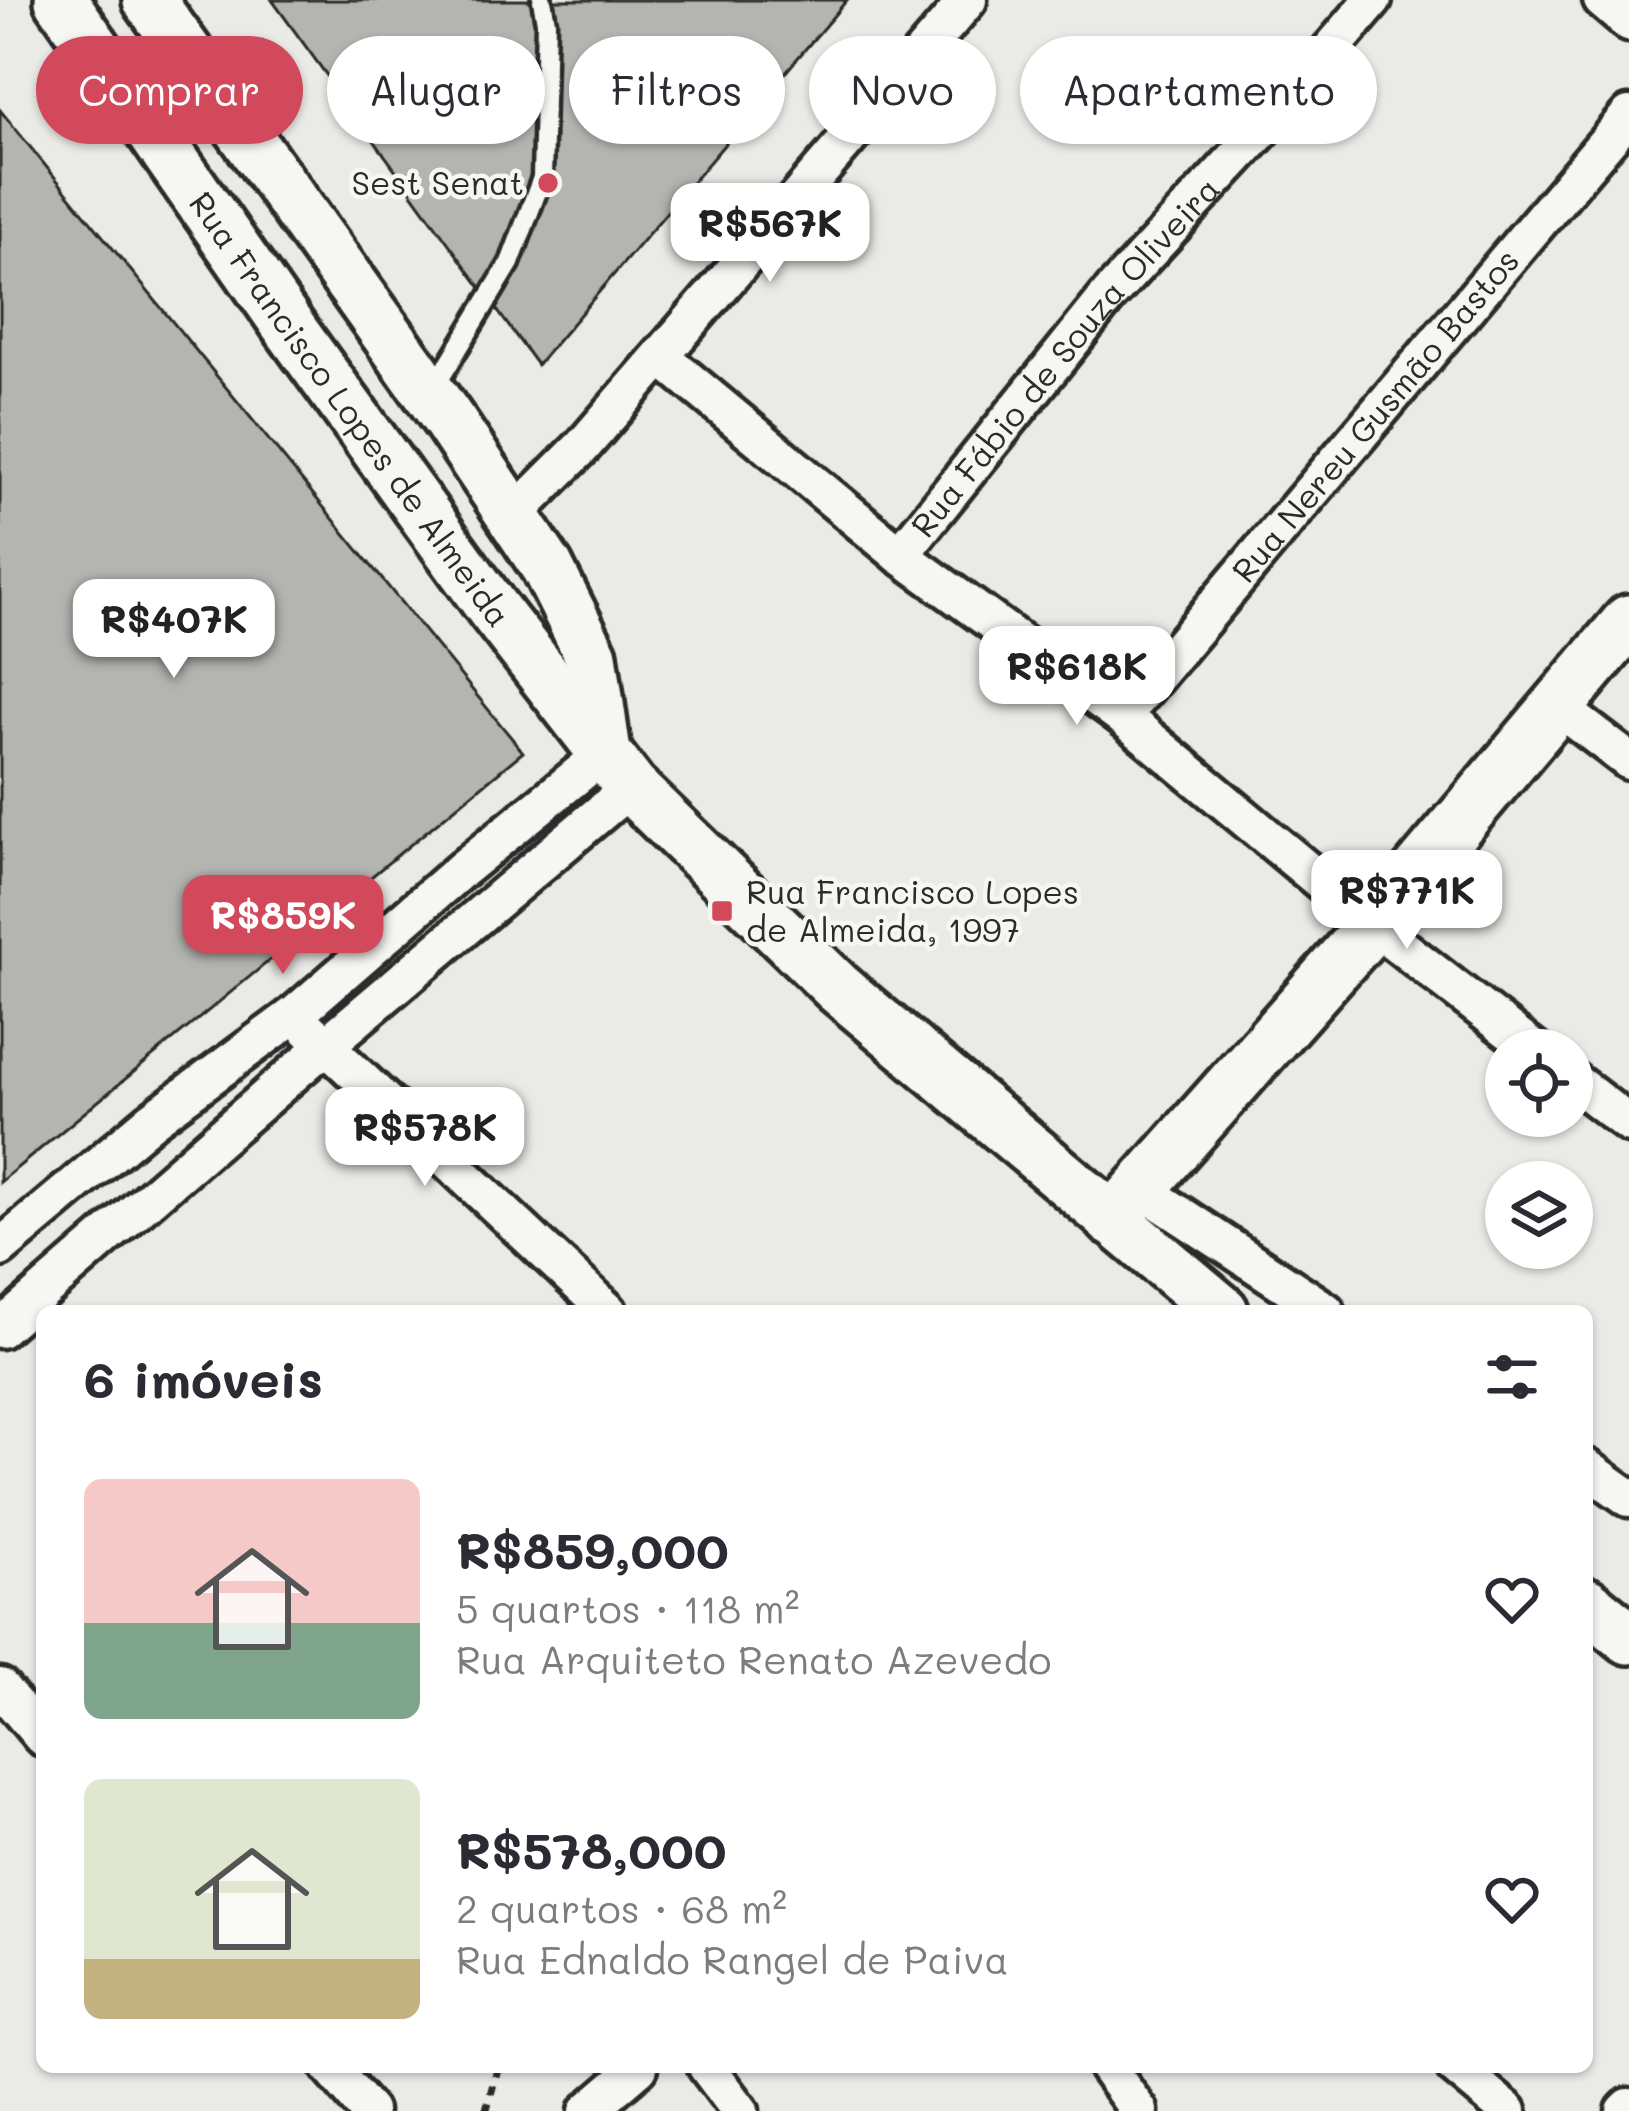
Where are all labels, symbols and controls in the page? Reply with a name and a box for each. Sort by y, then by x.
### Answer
chip: Comprar [36,36,303,144]
chip: Alugar [327,36,545,144]
chip: Filtros [569,36,785,144]
chip: Novo [809,36,996,144]
chip: Apartamento [1020,36,1377,144]
place label: Sest Senat [352,160,524,203]
street label: Rua Fábio de Souza Oliveira [900,167,1228,545]
marker: Sest Senat [535,170,561,196]
street label: Rua Francisco Lopes de Almeida [181,182,521,635]
pin: R$567K [672,183,868,285]
text: R$567K [698,196,842,247]
street label: Rua Nereu Gusmão Bastos [1221,239,1527,590]
pin: R$407K [76,579,272,681]
text: R$407K [100,592,248,643]
pin: R$618K [979,626,1175,728]
text: R$618K [1006,639,1148,690]
pin: R$771K [1309,850,1505,952]
text: R$771K [1338,863,1476,914]
place label: Rua Francisco Lopes de Almeida, 1997 [746,869,1079,950]
pin: R$859K [185,875,381,977]
text: R$859K [209,888,357,939]
marker: Rua Francisco Lopes de Almeida, 1997 [709,898,735,924]
map controls [1485,1029,1593,1269]
button: locate [1485,1029,1593,1137]
pin: R$578K [327,1087,523,1189]
text: R$578K [352,1100,498,1151]
button: layers [1485,1161,1593,1269]
text: 6 imóveis [84,1344,323,1411]
icon: filters [1479,1344,1545,1410]
text: R$859,000 [456,1515,729,1582]
icon: home [180,1527,324,1671]
icon: heart [1479,1566,1545,1632]
text: 5 quartos · 118 m² [456,1582,799,1633]
text: Rua Arquiteto Renato Azevedo [456,1633,1051,1684]
text: R$578,000 [456,1815,727,1882]
icon: home [180,1827,324,1971]
icon: heart [1479,1866,1545,1932]
text: 2 quartos · 68 m² [456,1882,787,1933]
text: Rua Ednaldo Rangel de Paiva [456,1933,1008,1984]

